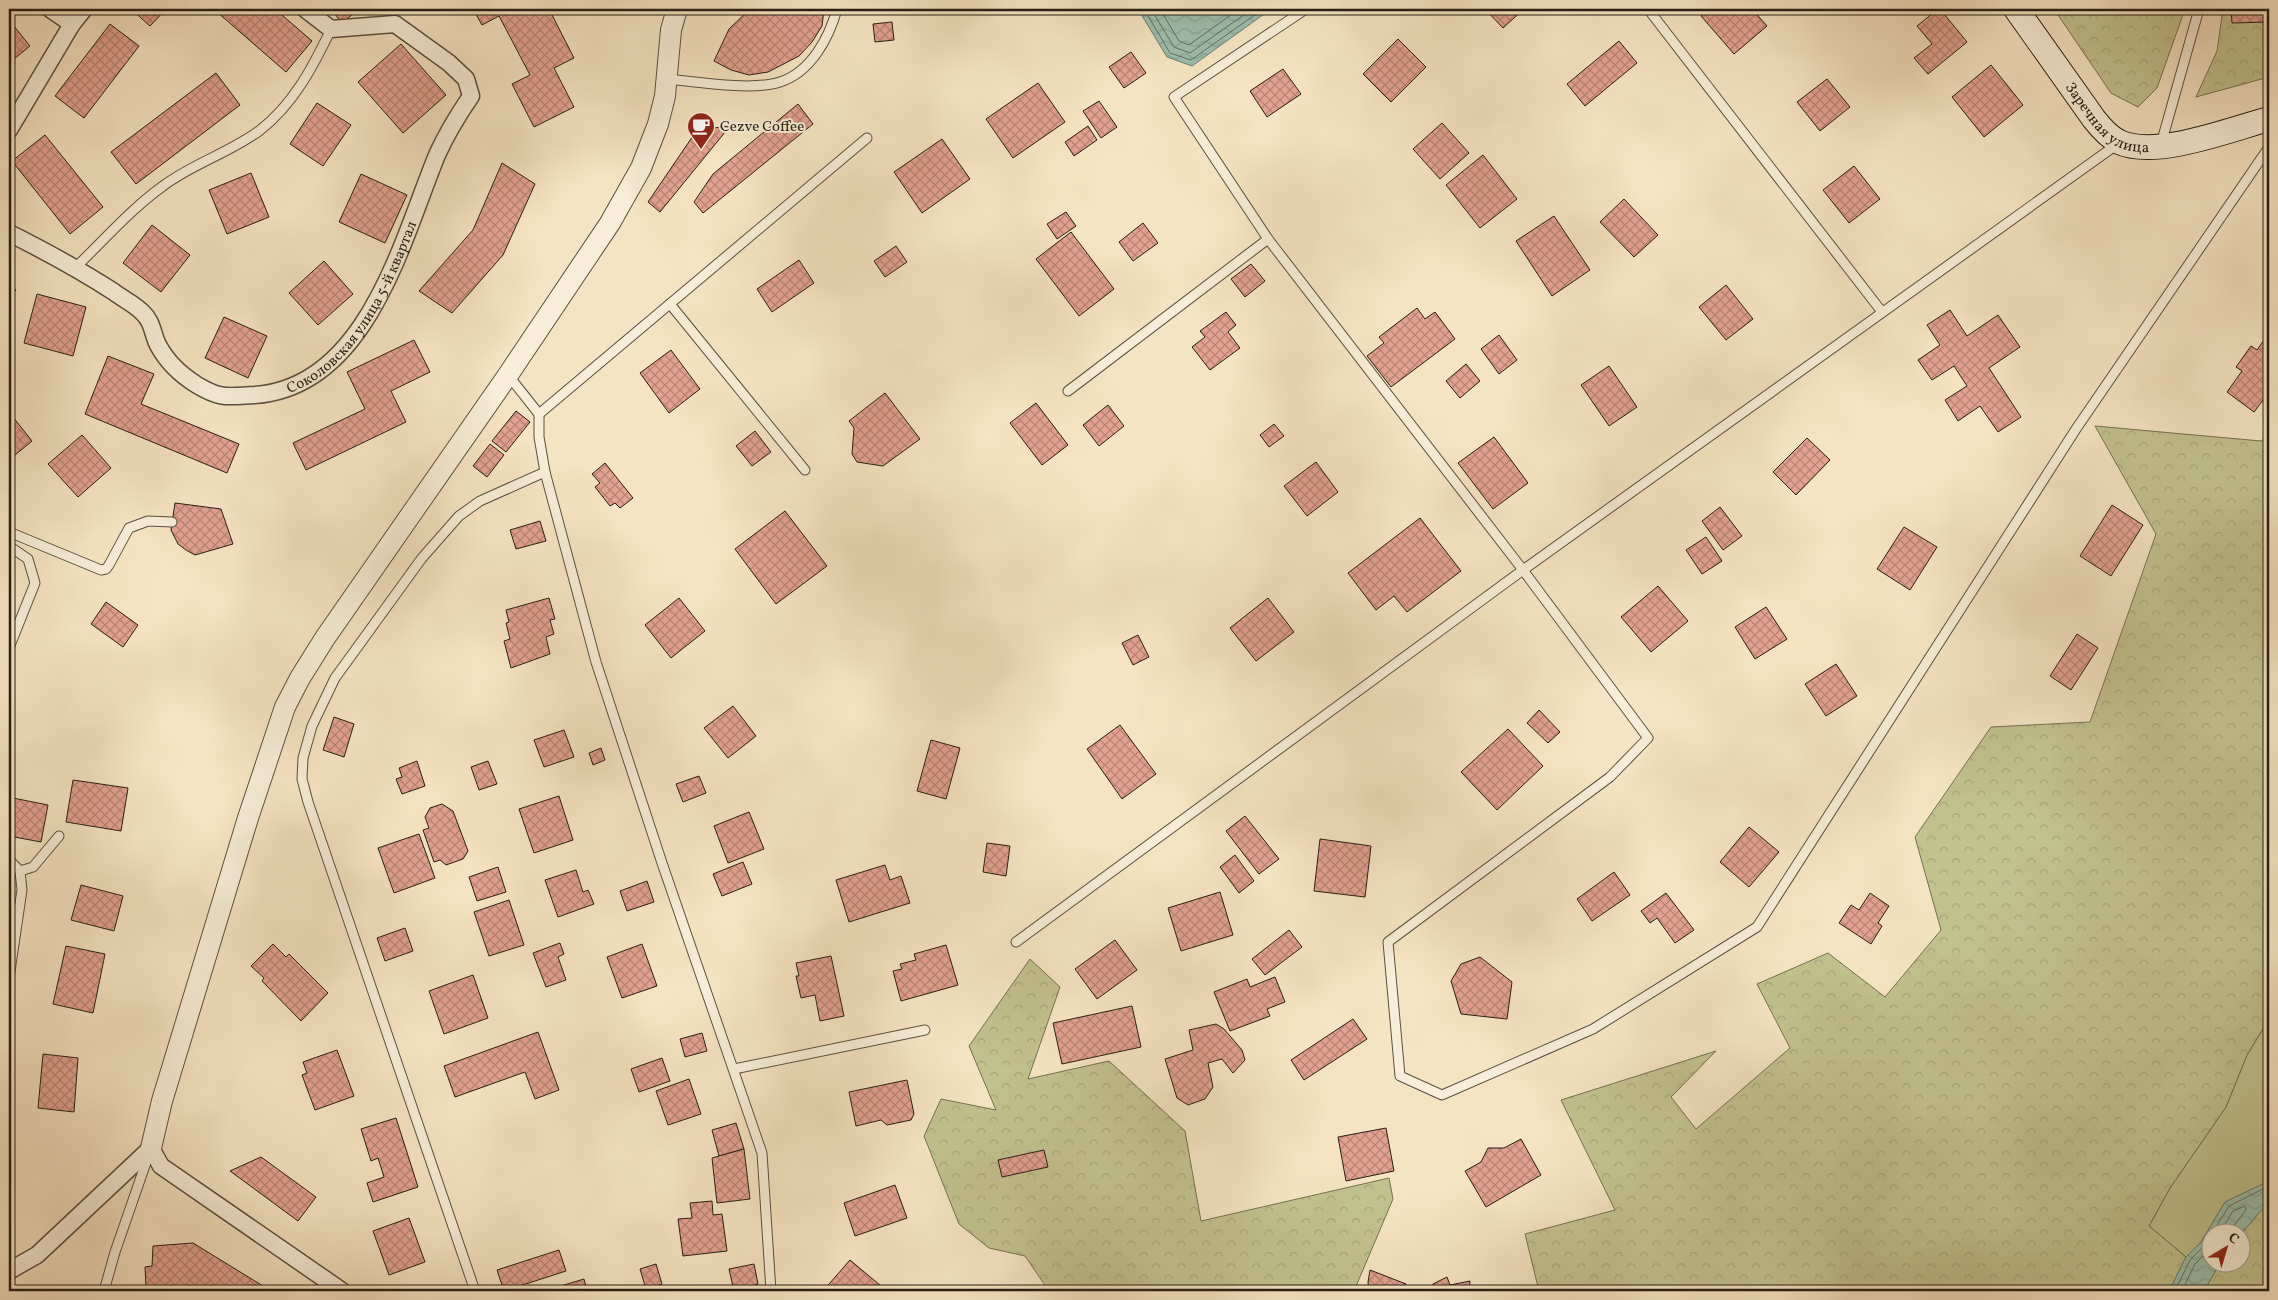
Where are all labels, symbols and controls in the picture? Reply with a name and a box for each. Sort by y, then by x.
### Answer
street label: Заречная улица [2059,79,2149,159]
cafe icon: Cezve Coffee [686,111,716,150]
place label: Cezve Coffee [720,117,804,138]
street label: Соколовская улица 5-й квартал [284,218,423,400]
north arrow [2200,1222,2250,1272]
text: С [2224,1229,2242,1249]

